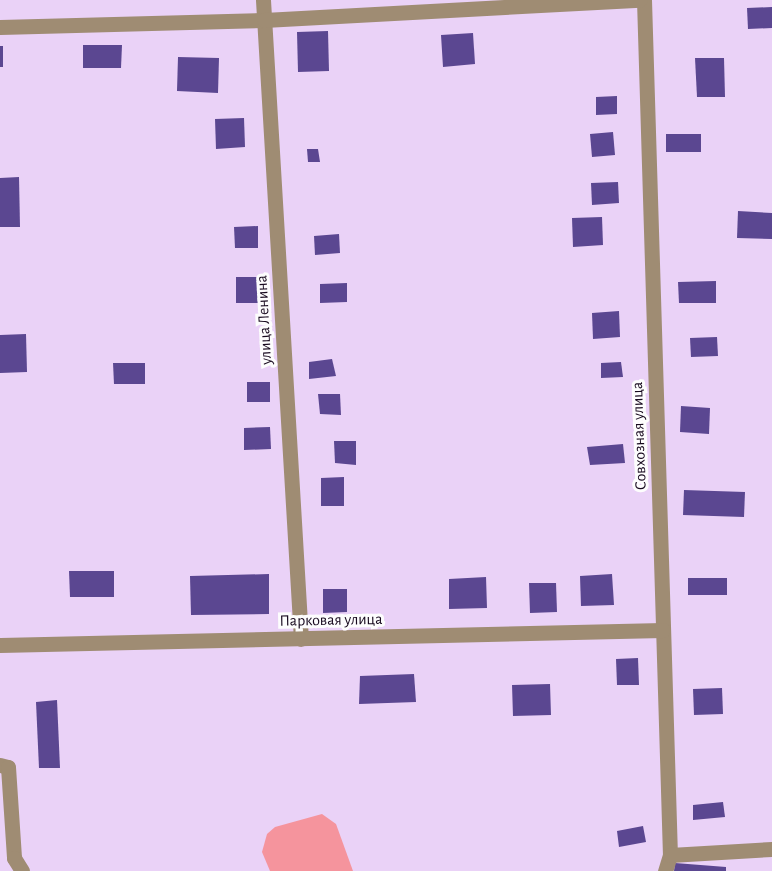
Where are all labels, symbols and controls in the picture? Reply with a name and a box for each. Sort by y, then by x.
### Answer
street label: улица Ленина [252,275,276,365]
street label: Совхозная улица [628,382,650,490]
street label: Парковая улица [279,610,383,630]

